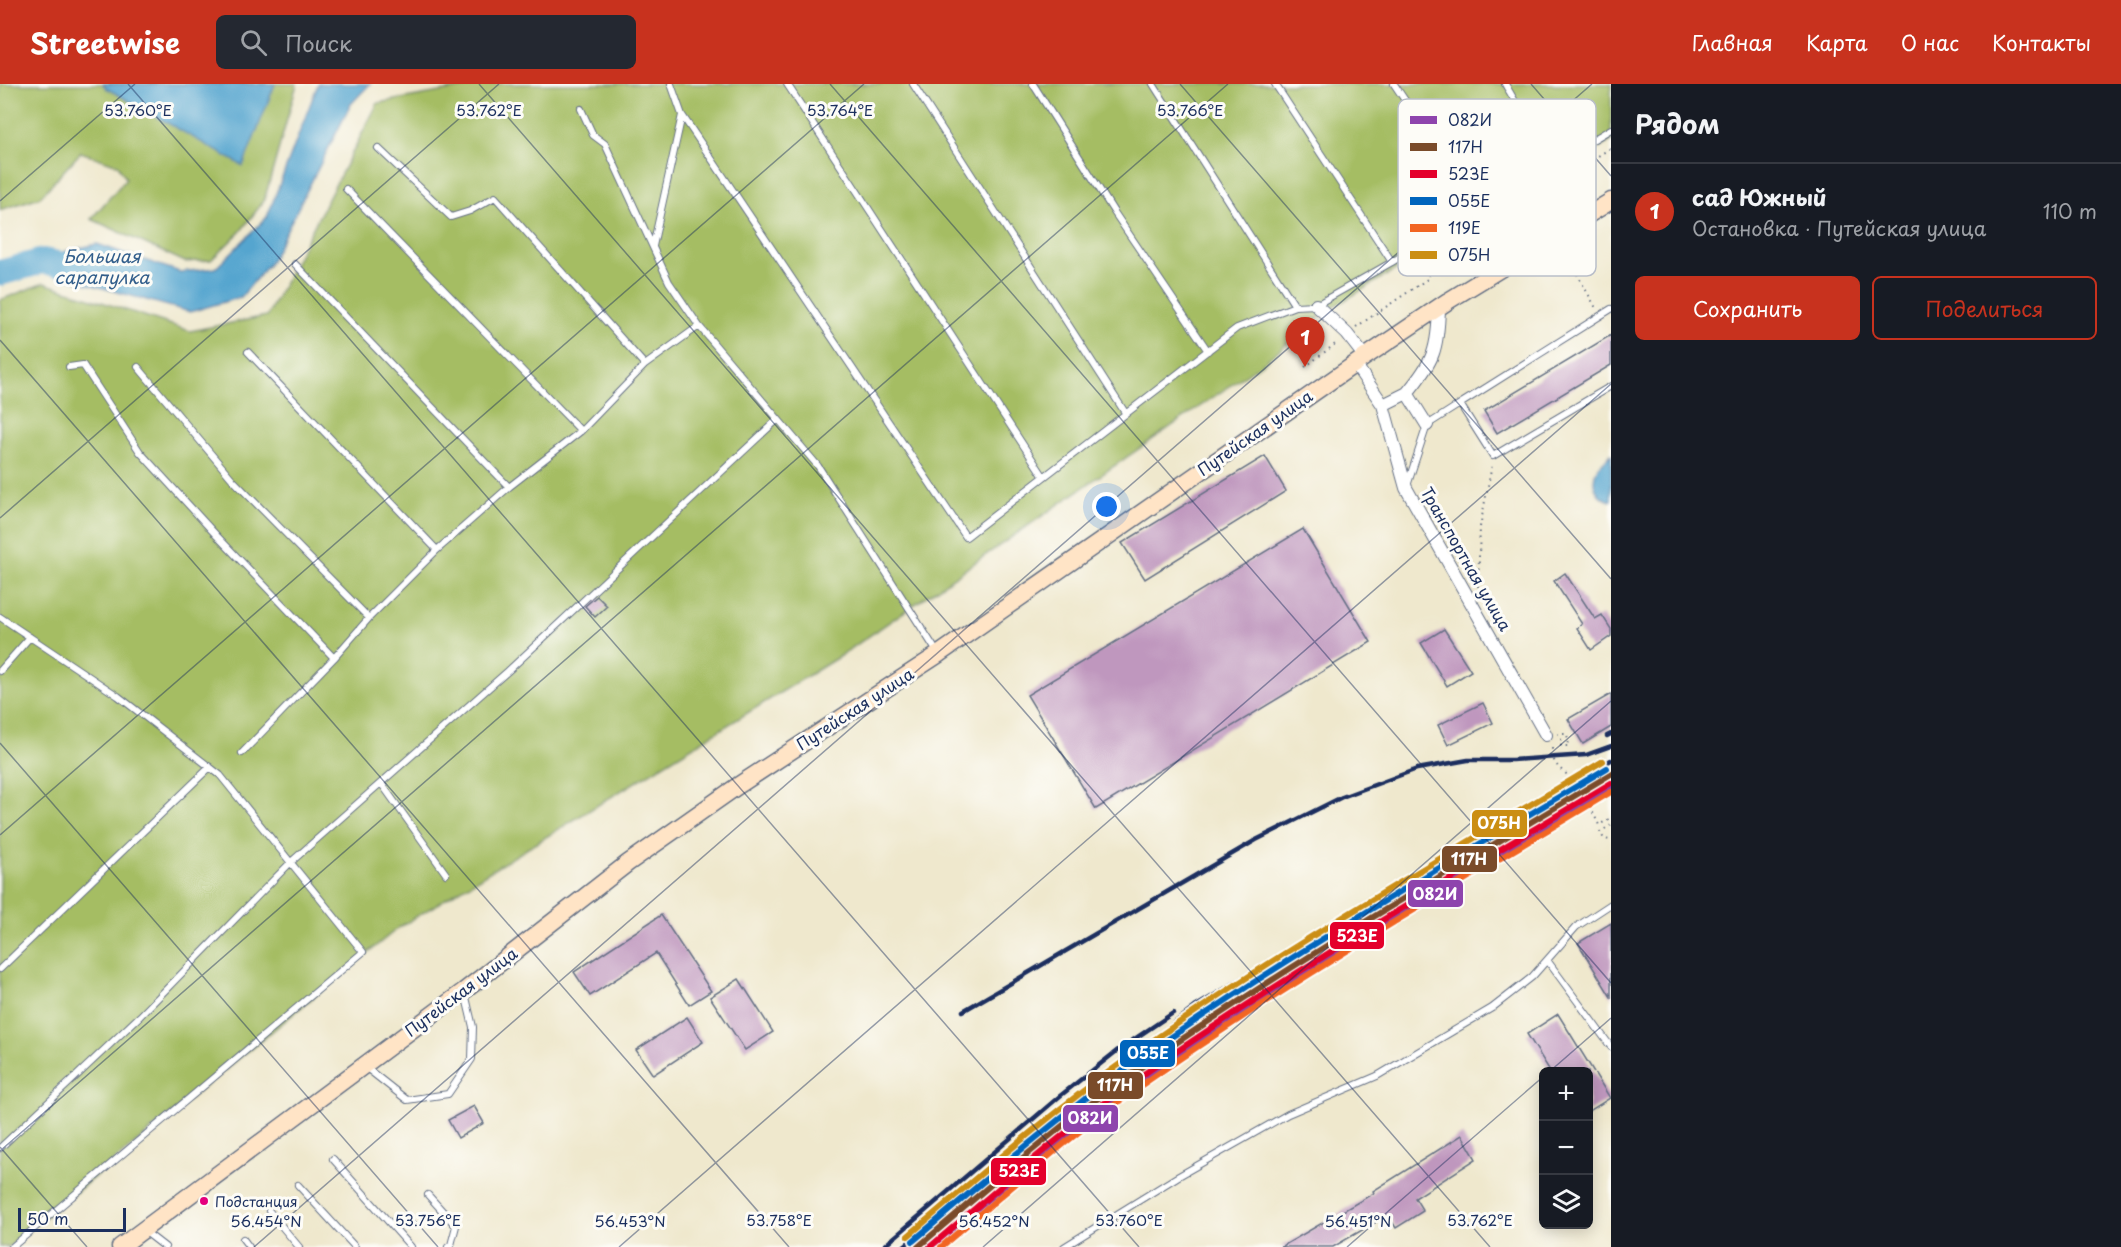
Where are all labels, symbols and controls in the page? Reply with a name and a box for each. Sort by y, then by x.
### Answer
search box [216,15,636,69]
text: Streetwise [30,21,180,64]
icon: search [237,26,270,59]
text: Поиск [285,26,352,59]
text: Главная [1692,26,1773,58]
text: Карта [1806,26,1868,58]
text: О нас [1901,26,1959,58]
text: Контакты [1992,26,2091,58]
text: 53.760°E [104,98,172,121]
text: 53.762°E [456,98,522,121]
text: 53.764°E [807,98,873,121]
text: 53.766°E [1157,98,1223,121]
legend [1398,99,1596,276]
text: Рядом [1635,104,1720,143]
text: 082И [1448,107,1492,131]
text: 117Н [1448,134,1483,158]
text: 523Е [1448,161,1490,185]
text: сад Южный [1692,180,1827,213]
text: 055Е [1448,188,1490,212]
text: 1 [1650,196,1659,226]
text: 110 m [2043,196,2097,226]
text: Остановка · Путейская улица [1692,213,1986,243]
text: 119Е [1448,215,1481,239]
water label: Большая сарапулка [55,242,150,290]
text: 075Н [1448,242,1490,266]
button: Сохранить [1635,276,1860,340]
button: Поделиться [1872,276,2097,340]
pin: 1 [1286,318,1324,367]
street label: Путейская улица [1192,383,1317,481]
street label: Транспортная улица [1416,482,1518,635]
your location [1092,492,1121,521]
street label: Путейская улица [791,661,918,755]
line badge: 075Н [1471,809,1528,838]
text: 075Н [1477,810,1521,834]
line badge: 117Н [1441,845,1498,873]
text: 117Н [1451,846,1487,870]
line badge: 082И [1407,879,1464,908]
text: 082И [1413,881,1457,905]
line badge: 523Е [1329,921,1385,950]
text: 523Е [1336,923,1378,947]
street label: Путейская улица [399,941,522,1042]
line badge: 055Е [1119,1039,1176,1068]
text: 055Е [1127,1040,1169,1064]
map controls [1539,1067,1593,1229]
button: + [1539,1067,1593,1121]
line badge: 117Н [1087,1071,1144,1100]
text: 117Н [1097,1072,1133,1096]
line badge: 082И [1062,1104,1119,1133]
text: 082И [1068,1105,1112,1129]
button: − [1539,1121,1593,1175]
line badge: 523Е [990,1157,1047,1186]
text: 523Е [998,1158,1040,1182]
button: layers [1539,1175,1593,1229]
place label: Подстанция [215,1191,297,1212]
marker: Подстанция [198,1195,210,1207]
scale bar [18,1205,126,1232]
text: 50 m [27,1206,68,1230]
text: 53.756°E [395,1208,461,1231]
text: 53.758°E [746,1208,812,1231]
text: 53.760°E [1095,1208,1163,1231]
text: 53.762°E [1447,1208,1513,1231]
text: 56.454°N [230,1209,302,1232]
text: 56.453°N [594,1209,666,1232]
text: 56.452°N [958,1209,1030,1232]
text: 56.451°N [1324,1209,1392,1232]

